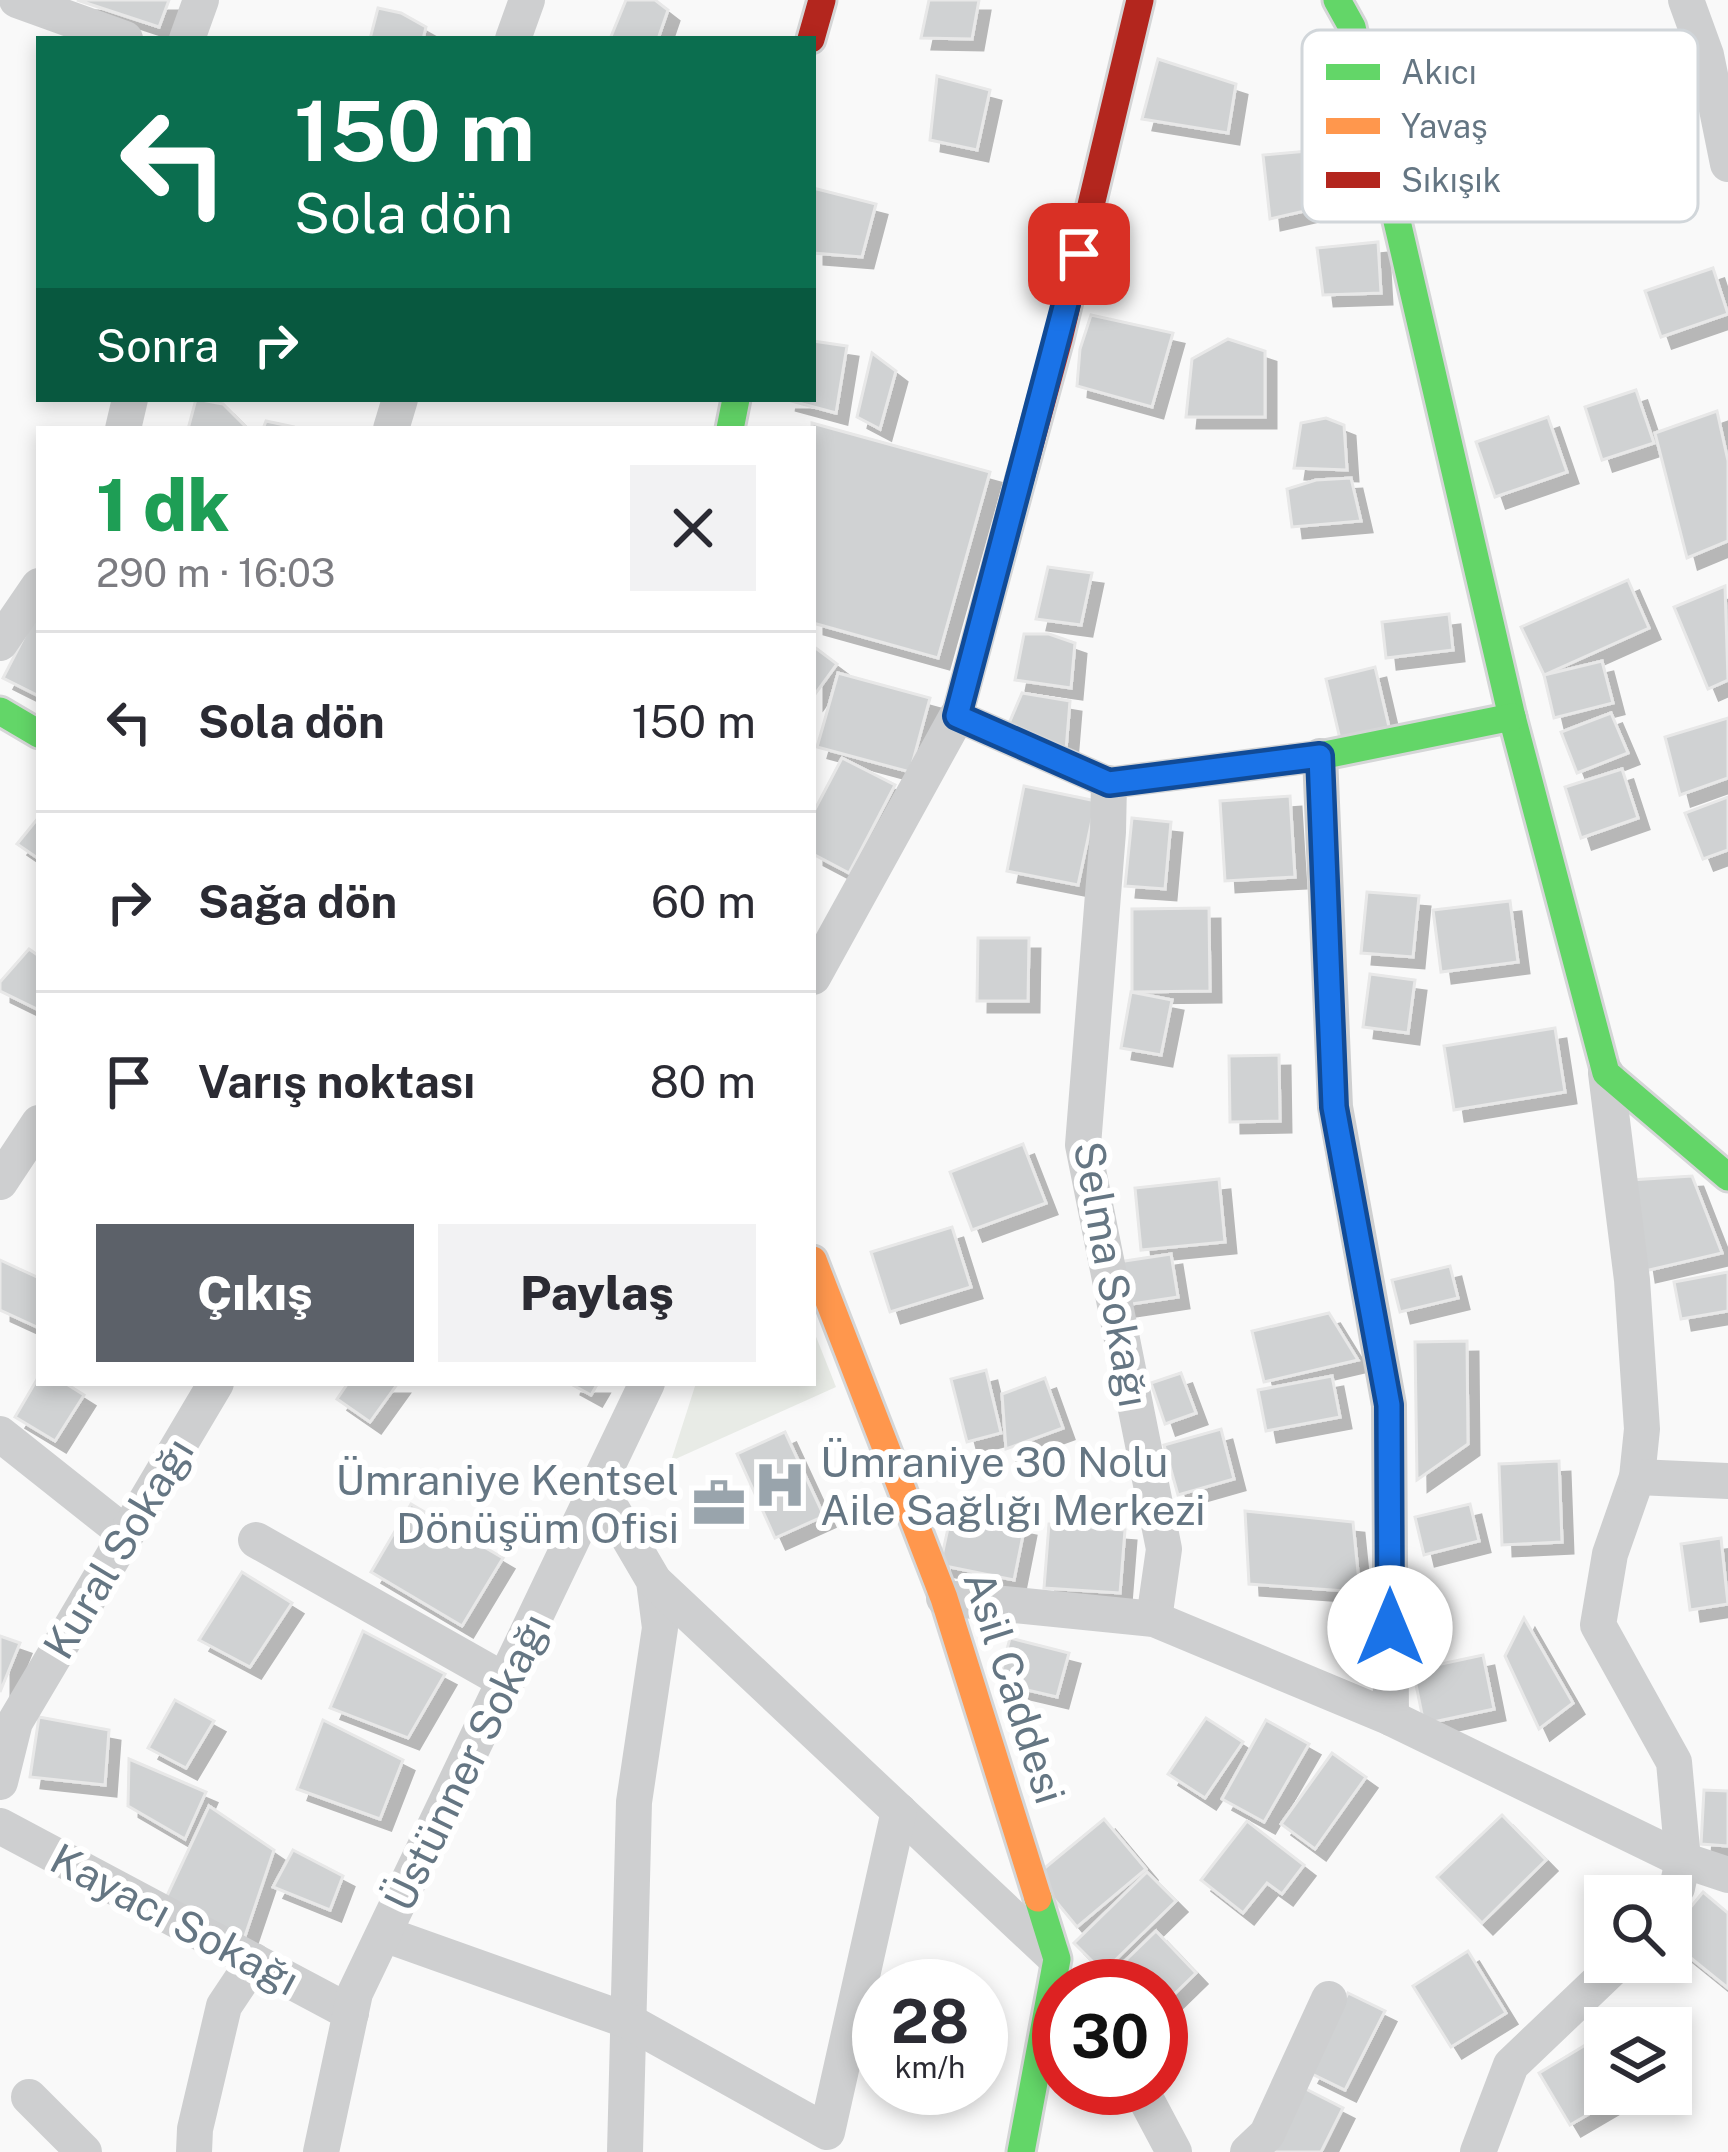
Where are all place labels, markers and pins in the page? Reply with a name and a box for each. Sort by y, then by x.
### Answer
pin [1028,203,1130,305]
place label: Ümraniye 30 Nolu Aile Sağlığı Merkezi [820,1437,1206,1534]
place label: Ümraniye Kentsel Dönüşüm Ofisi [336,1455,679,1552]
hospital icon: Ümraniye 30 Nolu Aile Sağlığı Merkezi [751,1456,809,1514]
office icon: Ümraniye Kentsel Dönüşüm Ofisi [690,1474,748,1532]

